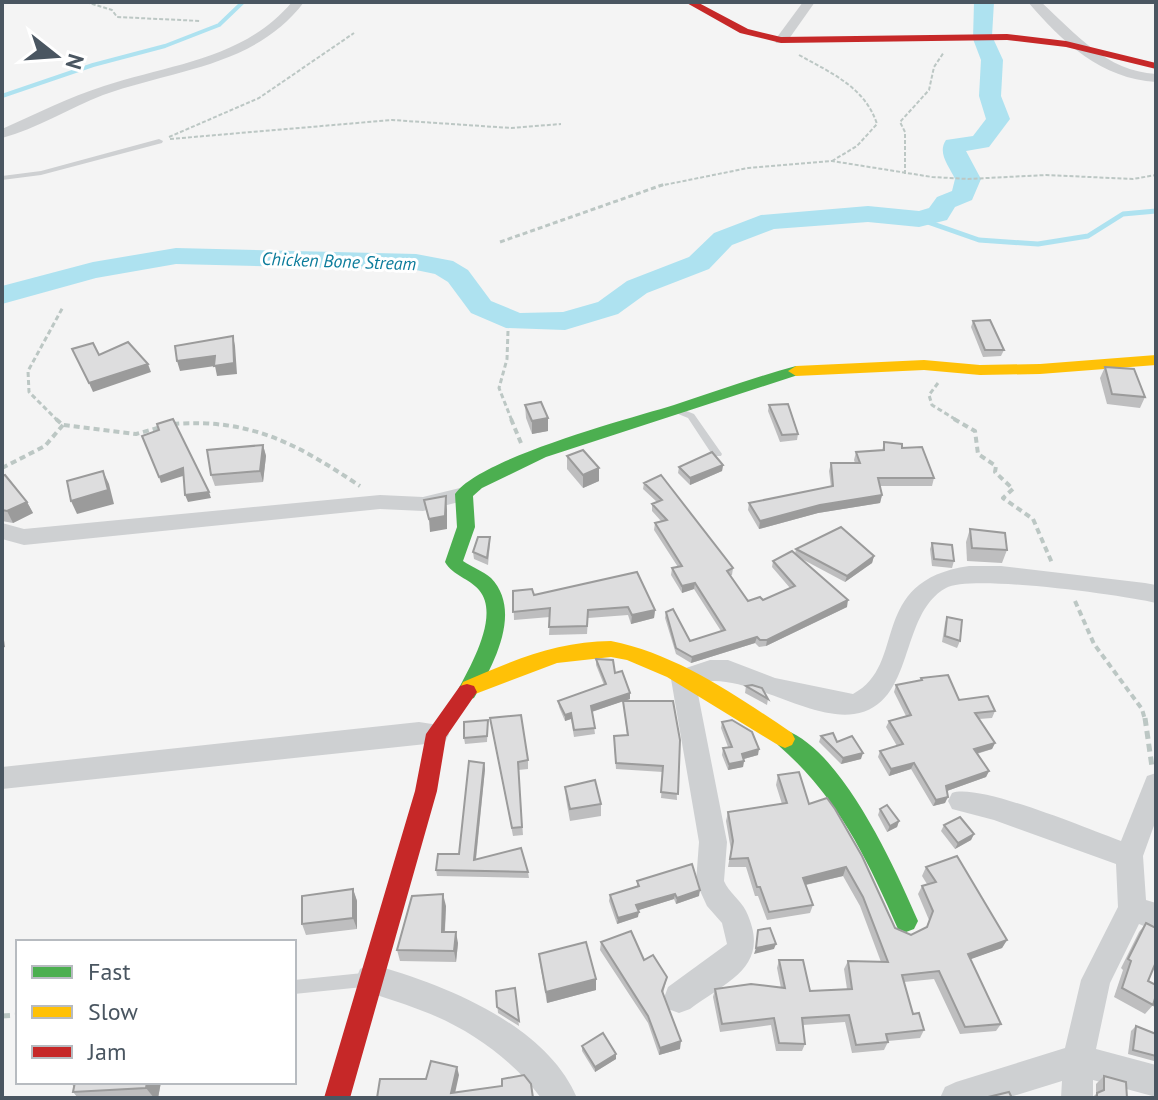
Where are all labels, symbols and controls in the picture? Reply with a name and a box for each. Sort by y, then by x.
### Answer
north arrow [16,16,96,96]
text: N [60,51,91,73]
water label: Chicken Bone Stream [261,247,417,275]
legend [16,940,296,1084]
text: Fast [88,956,131,987]
text: Slow [88,996,138,1027]
text: Jam [87,1036,126,1067]

